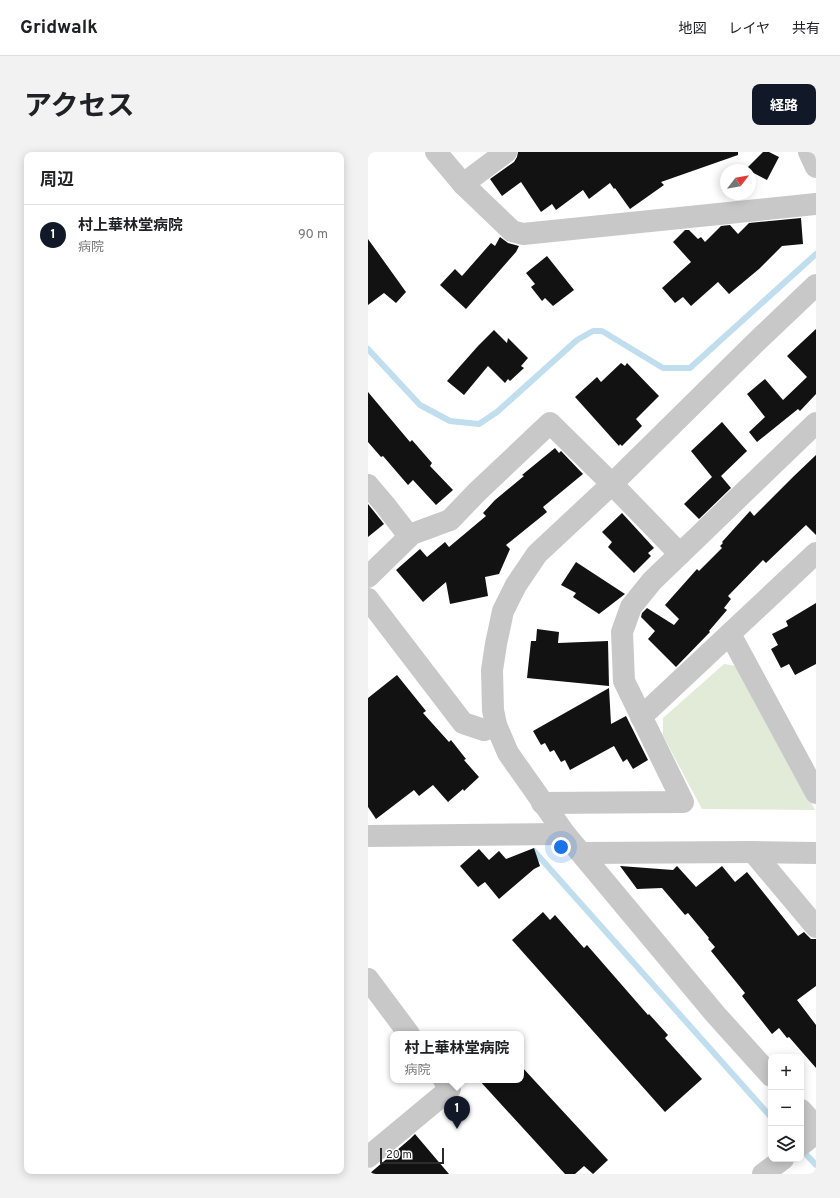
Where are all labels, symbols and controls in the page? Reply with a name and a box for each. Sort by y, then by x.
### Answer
text: Gridwalk [20,16,98,40]
text: 地図 [678,21,706,38]
text: レイヤ [728,21,770,38]
text: 共有 [792,21,820,38]
button: 経路 [752,84,816,125]
text: アクセス [24,90,135,126]
north arrow [720,164,756,200]
text: 周辺 [40,170,74,192]
text: 村上華林堂病院 [78,217,183,236]
text: 1 [50,227,56,243]
text: 90 m [298,227,328,243]
text: 病院 [78,240,104,256]
your location [551,837,571,857]
popup [390,1031,524,1083]
text: 村上華林堂病院 [404,1040,510,1059]
map controls [768,1054,804,1162]
button: + [768,1054,804,1090]
text: 病院 [404,1063,431,1079]
button: − [768,1090,804,1126]
pin: 1 [444,1096,470,1129]
button: layers [768,1126,804,1162]
scale bar [380,1146,444,1165]
text: 20 m [386,1148,412,1162]

